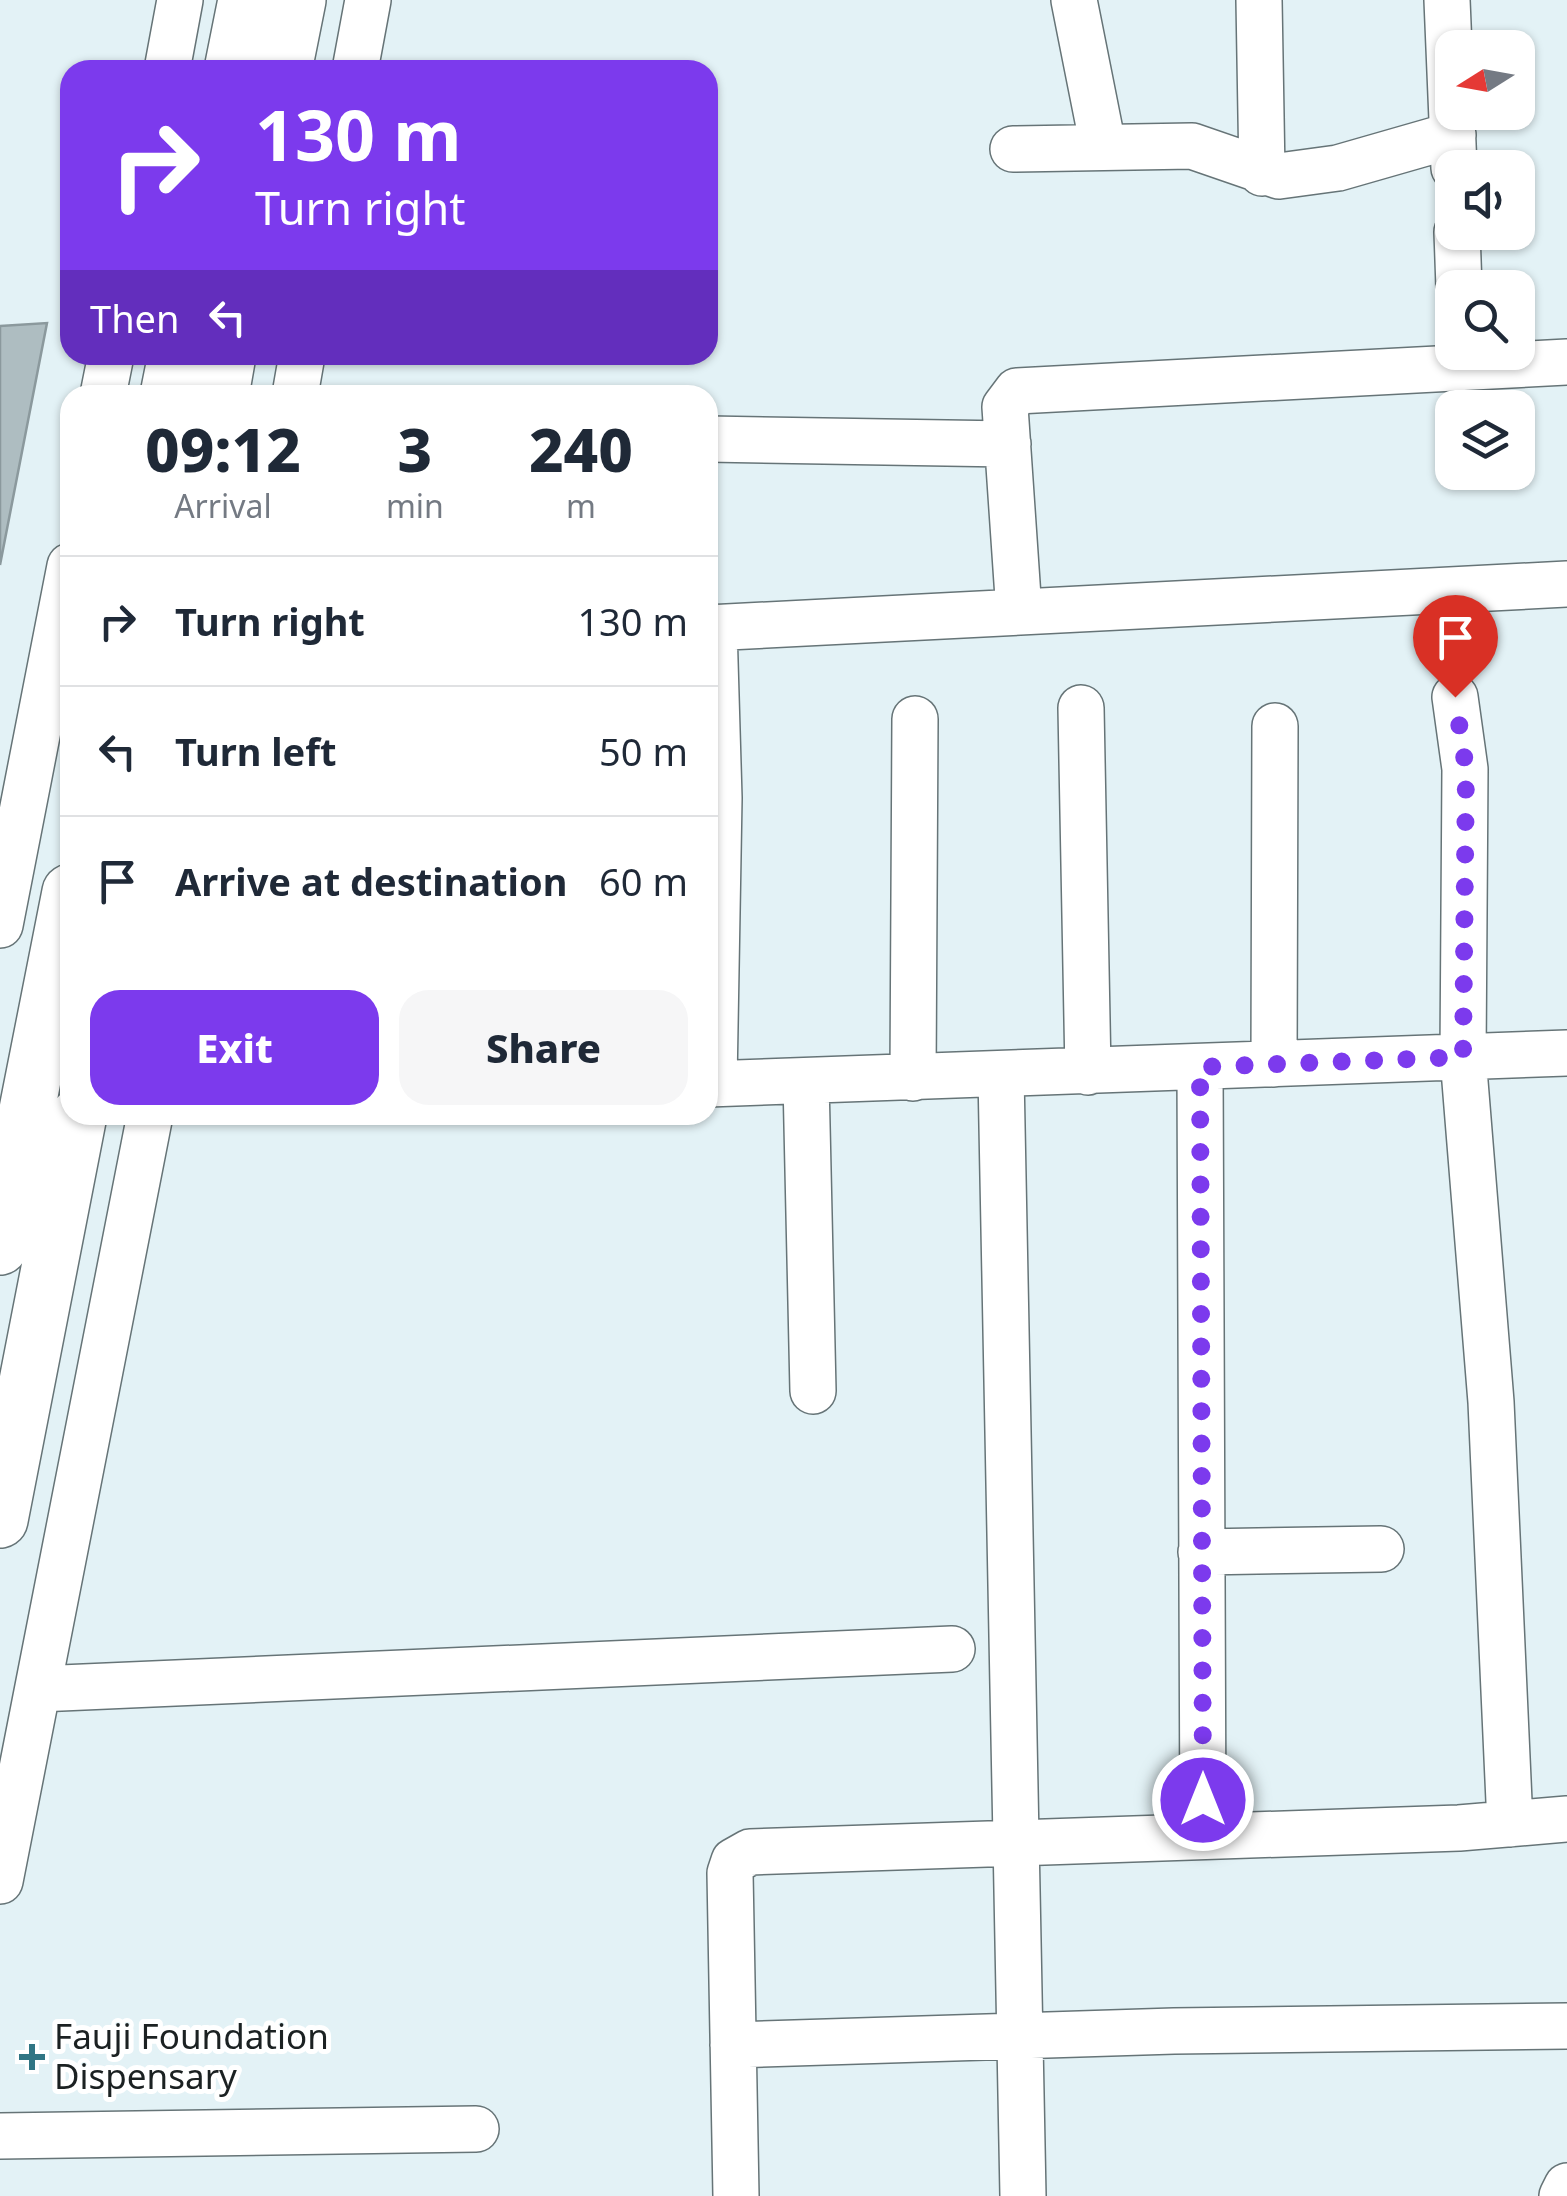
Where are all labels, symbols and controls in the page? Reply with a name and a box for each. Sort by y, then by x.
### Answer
north arrow [1435,30,1535,130]
map controls [1435,30,1535,490]
text: 130 m [255,86,462,182]
icon: right [90,100,220,230]
button: sound [1435,150,1535,250]
text: Turn right [255,177,466,238]
button: search [1435,270,1535,370]
icon: left [200,290,255,345]
text: Then [90,292,180,344]
button: layers [1435,390,1535,490]
text: 09:12 [145,408,301,490]
text: 3 [398,408,432,490]
text: 240 [529,408,633,490]
text: Arrival [174,484,272,527]
text: min [386,484,444,527]
text: m [566,484,596,527]
icon: right [90,594,145,649]
text: Turn right [175,595,365,647]
text: 130 m [577,595,688,647]
pin [1413,595,1498,698]
icon: arrive [1428,610,1483,665]
icon: left [90,724,145,779]
text: Turn left [175,725,337,777]
text: 50 m [599,725,688,777]
icon: arrive [90,854,145,909]
text: Arrive at destination [175,855,567,907]
text: 60 m [599,855,688,907]
button: Exit [90,990,379,1105]
button: Share [399,990,688,1105]
position arrow [1151,1748,1255,1852]
place label: Fauji Foundation Dispensary [54,2012,329,2099]
marker: Fauji Foundation Dispensary [19,2044,45,2070]

